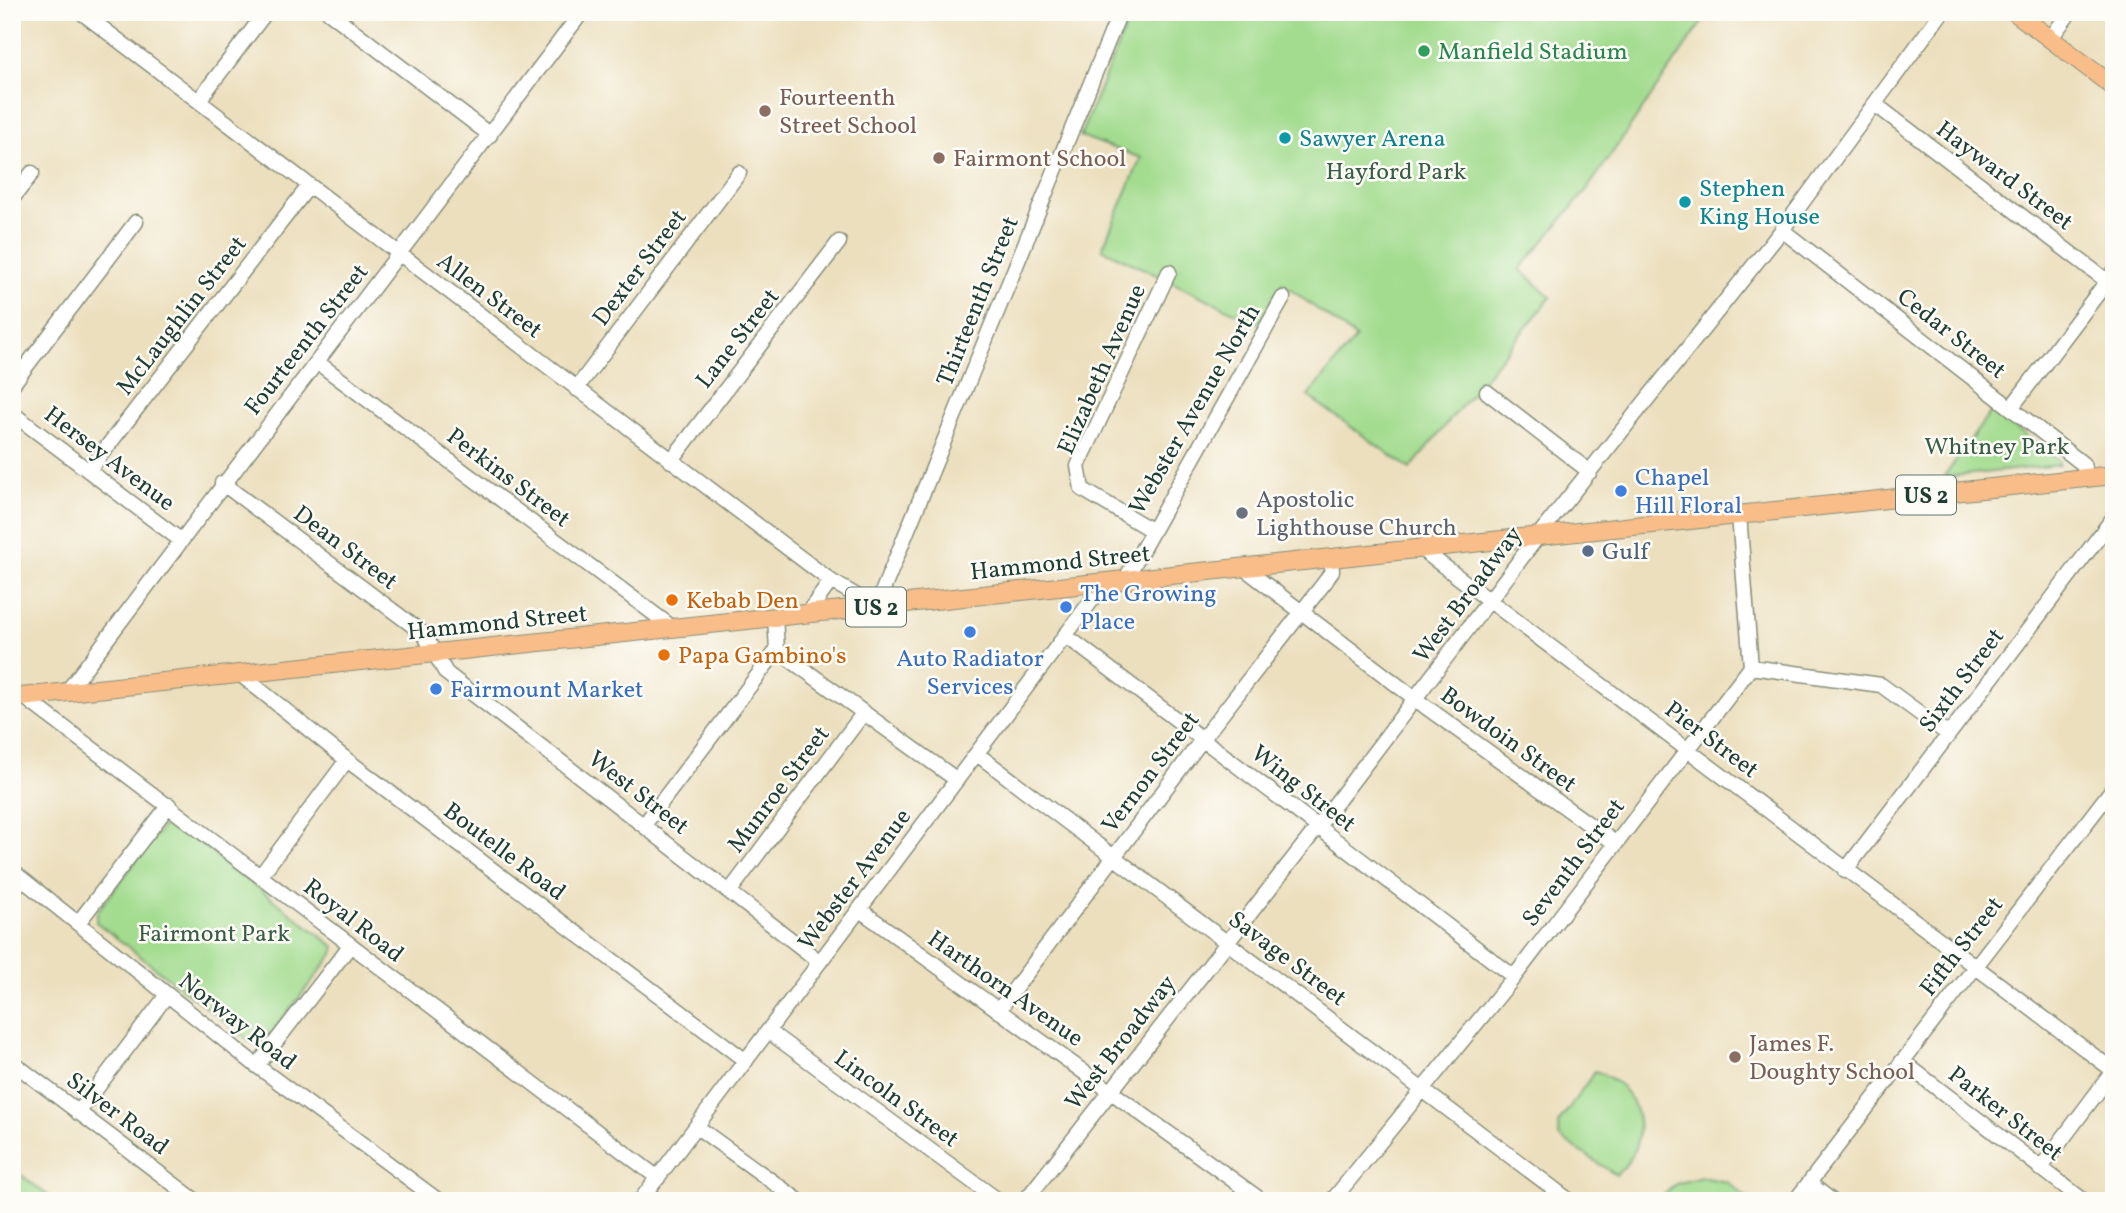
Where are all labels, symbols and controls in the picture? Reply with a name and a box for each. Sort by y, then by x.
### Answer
place label: Manfield Stadium [1438,36,1628,70]
marker: Manfield Stadium [1416,43,1432,59]
place label: Fourteenth Street School [779,82,917,144]
marker: Fourteenth Street School [757,103,773,119]
street label: Hayward Street [1928,114,2080,240]
place label: Sawyer Arena [1299,123,1446,157]
marker: Sawyer Arena [1277,130,1293,146]
place label: Fairmont School [953,143,1126,177]
marker: Fairmont School [931,150,947,166]
park label: Hayford Park [1326,156,1466,190]
place label: Stephen King House [1699,173,1820,235]
marker: Stephen King House [1677,194,1693,210]
street label: Dexter Street [585,203,696,334]
street label: Thirteenth Street [929,212,1028,392]
street label: McLaughlin Street [109,229,256,403]
street label: Allen Street [429,246,549,348]
street label: Fourteenth Street [237,257,378,423]
street label: Elizabeth Avenue [1050,279,1156,460]
street label: Cedar Street [1889,281,2013,388]
street label: Lane Street [689,282,789,397]
street label: Webster Avenue North [1122,298,1270,522]
street label: Hersey Avenue [36,399,182,520]
street label: Perkins Street [439,421,577,537]
park label: Whitney Park [1924,431,2070,465]
place label: Chapel Hill Floral [1635,462,1742,524]
road number: US 2 [1896,475,1956,514]
marker: Chapel Hill Floral [1613,483,1629,499]
place label: Apostolic Lighthouse Church [1256,484,1457,546]
street label: Dean Street [285,498,404,599]
marker: Apostolic Lighthouse Church [1234,505,1250,521]
street label: West Broadway [1406,520,1531,671]
place label: Gulf [1602,536,1651,570]
street label: Hammond Street [969,538,1152,590]
marker: Gulf [1580,543,1596,559]
place label: The Growing Place [1080,578,1217,640]
place label: Kebab Den [686,585,799,619]
road number: US 2 [846,587,906,626]
marker: Kebab Den [664,592,680,608]
street label: Hammond Street [406,598,589,650]
marker: The Growing Place [1058,599,1074,615]
street label: Sixth Street [1912,622,2013,741]
marker: Auto Radiator Services [962,624,978,640]
place label: Papa Gambino's [678,640,846,674]
place label: Auto Radiator Services [896,643,1044,705]
marker: Papa Gambino's [656,647,672,663]
place label: Fairmount Market [450,674,643,708]
street label: Bowdoin Street [1433,679,1583,802]
marker: Fairmount Market [428,681,444,697]
street label: Pier Street [1657,694,1765,787]
street label: Vernon Street [1094,705,1209,841]
street label: Munroe Street [720,719,839,861]
street label: Wing Street [1243,738,1362,841]
street label: West Street [580,743,695,844]
street label: Seventh Street [1515,792,1634,935]
street label: Boutelle Road [435,795,572,910]
street label: Webster Avenue [791,802,920,958]
street label: Royal Road [295,871,410,972]
street label: Fifth Street [1913,890,2012,1004]
street label: Savage Street [1220,904,1353,1015]
park label: Fairmont Park [138,918,290,952]
street label: Harthorn Avenue [920,923,1090,1056]
street label: Norway Road [170,966,303,1080]
street label: West Broadway [1058,969,1185,1118]
place label: James F. Doughty School [1749,1028,1915,1090]
street label: Lincoln Street [826,1043,965,1157]
marker: James F. Doughty School [1727,1049,1743,1065]
street label: Parker Street [1940,1059,2070,1170]
street label: Silver Road [58,1065,175,1164]

